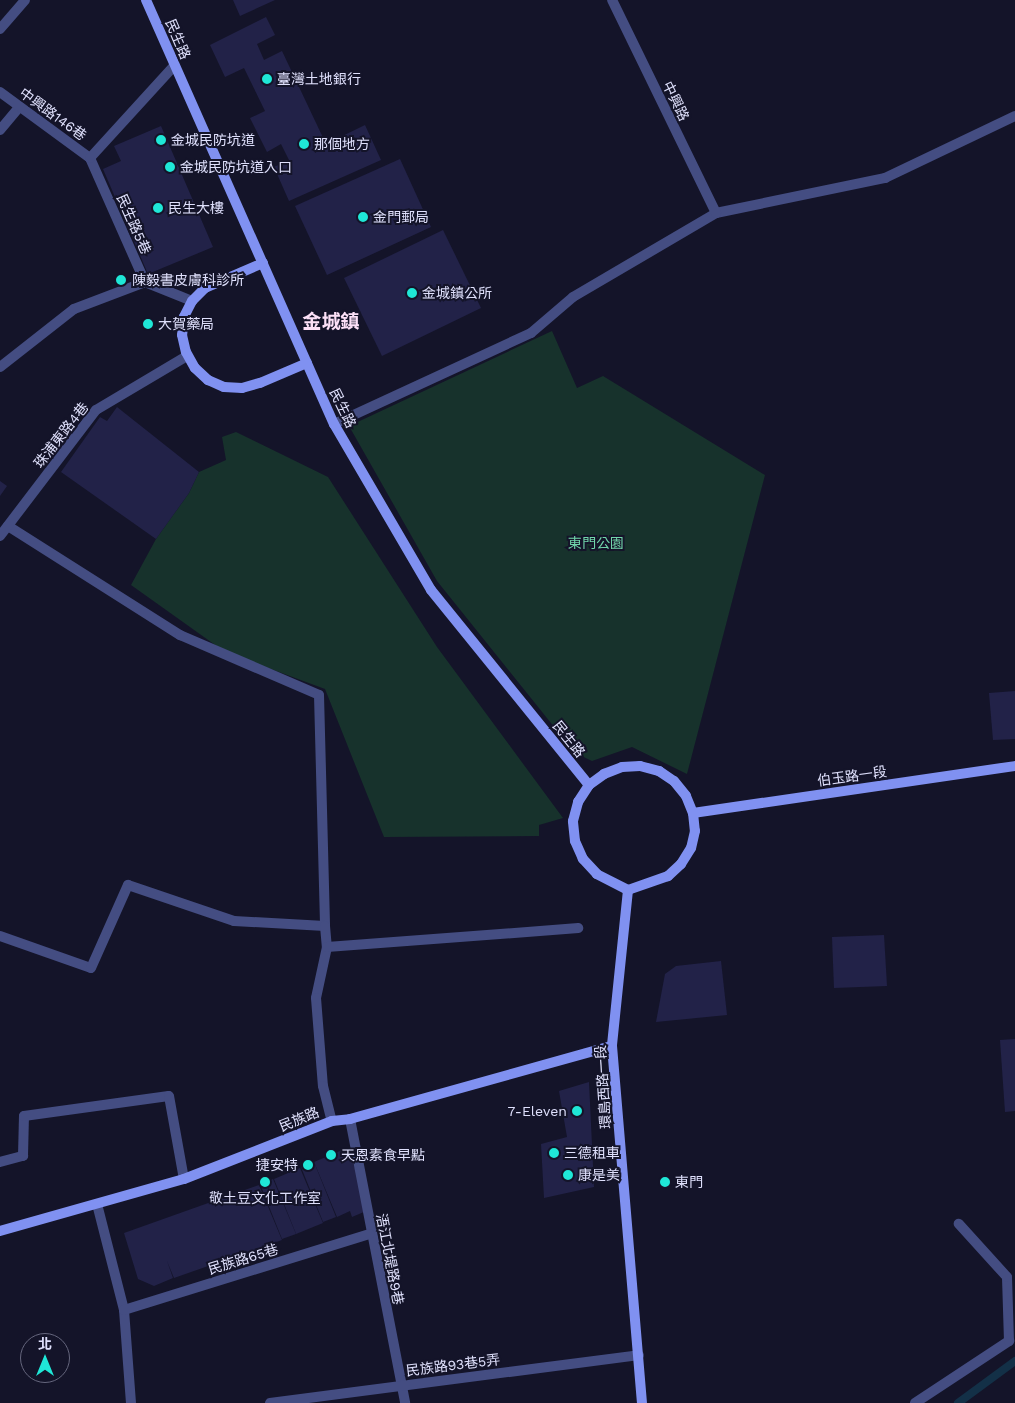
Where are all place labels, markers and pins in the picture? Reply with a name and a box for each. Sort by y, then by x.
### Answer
place label: 臺灣土地銀行 [277,71,361,87]
marker: 臺灣土地銀行 [261,73,273,85]
place label: 金城民防坑道 [171,132,255,148]
marker: 金城民防坑道 [155,134,167,146]
place label: 那個地方 [314,136,370,152]
marker: 那個地方 [298,138,310,150]
place label: 金城民防坑道入口 [180,159,292,175]
marker: 金城民防坑道入口 [164,161,176,173]
place label: 民生大樓 [168,200,224,216]
marker: 民生大樓 [152,202,164,214]
place label: 金門郵局 [373,209,429,225]
marker: 金門郵局 [357,211,369,223]
place label: 陳毅書皮膚科診所 [132,272,244,288]
marker: 陳毅書皮膚科診所 [114,273,128,287]
place label: 金城鎮公所 [422,285,492,301]
marker: 金城鎮公所 [406,287,418,299]
place label: 大賀藥局 [158,316,214,332]
marker: 大賀藥局 [142,318,154,330]
place label: 7-Eleven [508,1103,567,1119]
marker: 7-Eleven [571,1105,583,1117]
place label: 三德租車 [564,1145,620,1161]
place label: 天恩素食早點 [341,1147,425,1163]
marker: 三德租車 [548,1147,560,1159]
marker: 天恩素食早點 [325,1149,337,1161]
place label: 捷安特 [256,1157,298,1173]
marker: 捷安特 [302,1159,314,1171]
place label: 康是美 [578,1167,620,1183]
marker: 康是美 [562,1169,574,1181]
place label: 東門 [675,1174,703,1190]
marker: 敬土豆文化工作室 [259,1176,271,1188]
marker: 東門 [659,1176,671,1188]
place label: 敬土豆文化工作室 [209,1190,321,1206]

